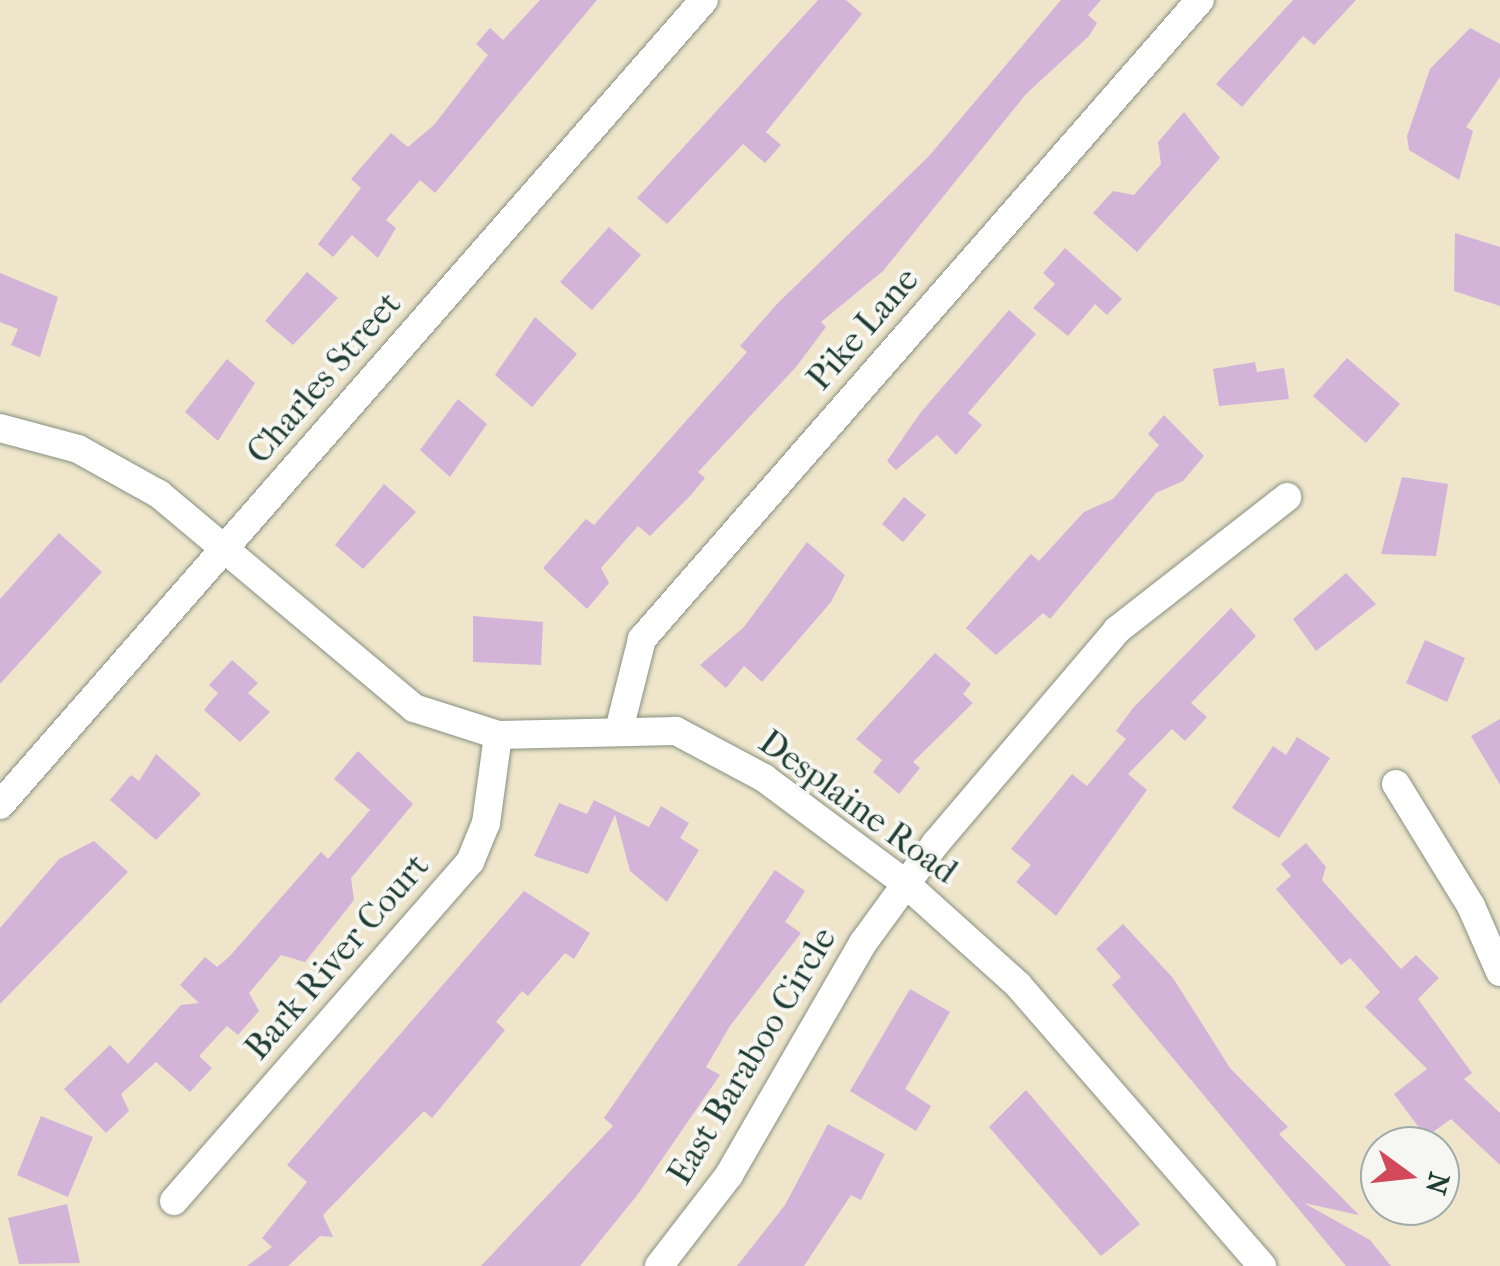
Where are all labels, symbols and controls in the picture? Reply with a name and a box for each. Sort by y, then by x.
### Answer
street label: Pike Lane [798,259,928,399]
street label: Charles Street [238,284,410,472]
street label: Desplaine Road [751,721,965,893]
street label: Bark River Court [236,845,438,1069]
street label: East Baraboo Circle [659,920,845,1192]
north arrow [1360,1126,1460,1226]
text: N [1419,1169,1456,1198]

